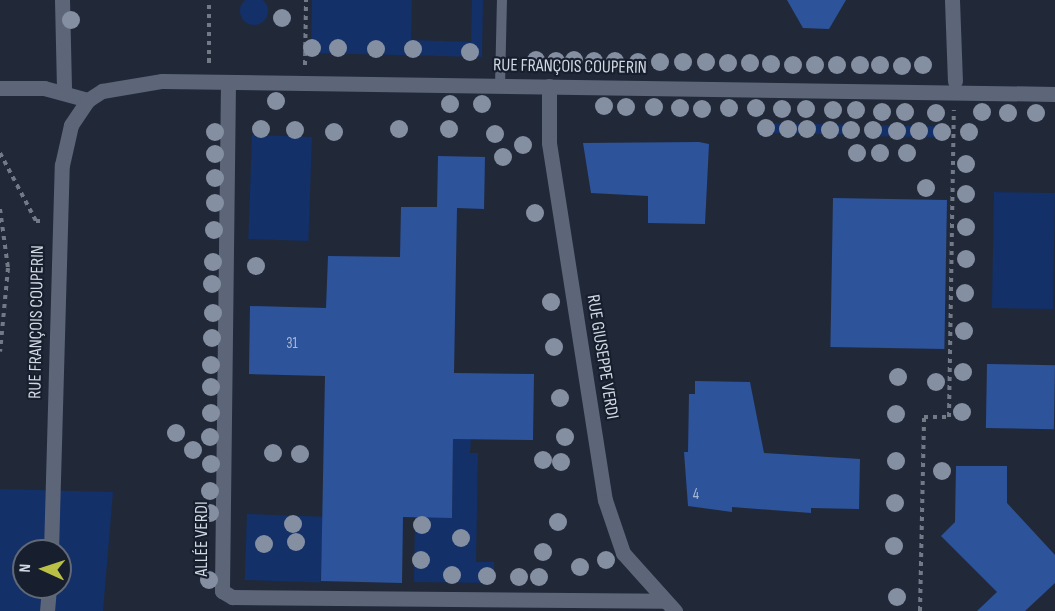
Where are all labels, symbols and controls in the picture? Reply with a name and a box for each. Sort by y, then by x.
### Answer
street label: RUE FRANÇOIS COUPERIN [493,55,647,79]
street label: RUE FRANÇOIS COUPERIN [25,245,49,399]
street label: RUE GIUSEPPE VERDI [581,293,623,421]
house number: 31 [286,335,298,353]
house number: 4 [693,486,699,504]
street label: ALLÉE VERDI [191,501,213,577]
north arrow [12,539,72,599]
text: N [16,563,35,573]

